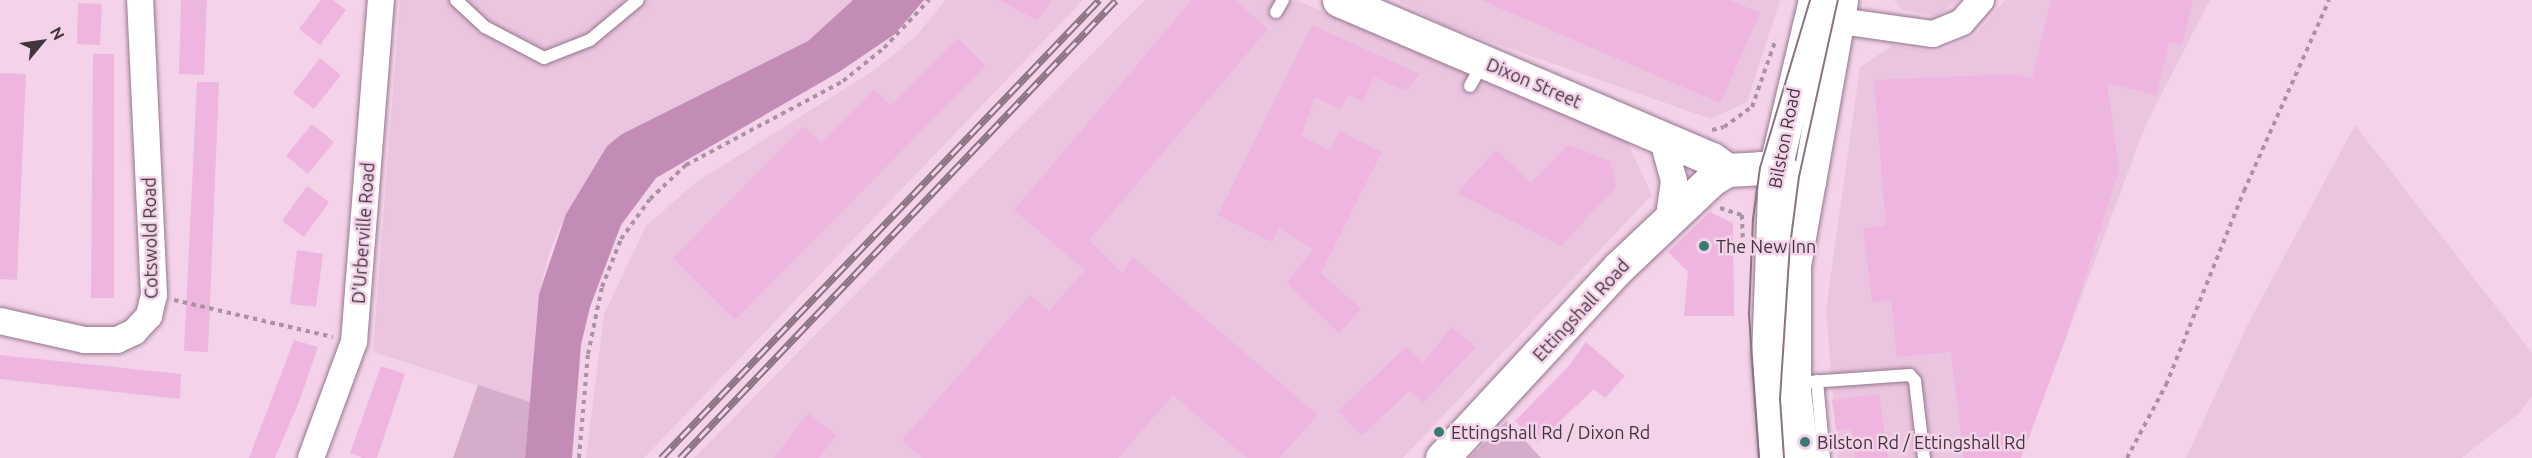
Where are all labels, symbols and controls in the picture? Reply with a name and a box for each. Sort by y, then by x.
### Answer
north arrow [12,12,72,72]
text: N [47,24,69,43]
street label: Dixon Street [1483,53,1585,113]
street label: Bilston Road [1764,86,1804,190]
street label: D'Urberville Road [347,162,379,304]
street label: Cotswold Road [138,177,162,299]
place label: The New Inn [1716,235,1816,257]
marker: The New Inn [1697,239,1711,253]
street label: Ettingshall Road [1528,254,1634,366]
place label: Ettingshall Rd / Dixon Rd [1451,421,1650,443]
marker: Ettingshall Rd / Dixon Rd [1432,425,1446,439]
place label: Bilston Rd / Ettingshall Rd [1817,431,2026,453]
marker: Bilston Rd / Ettingshall Rd [1798,435,1812,449]

